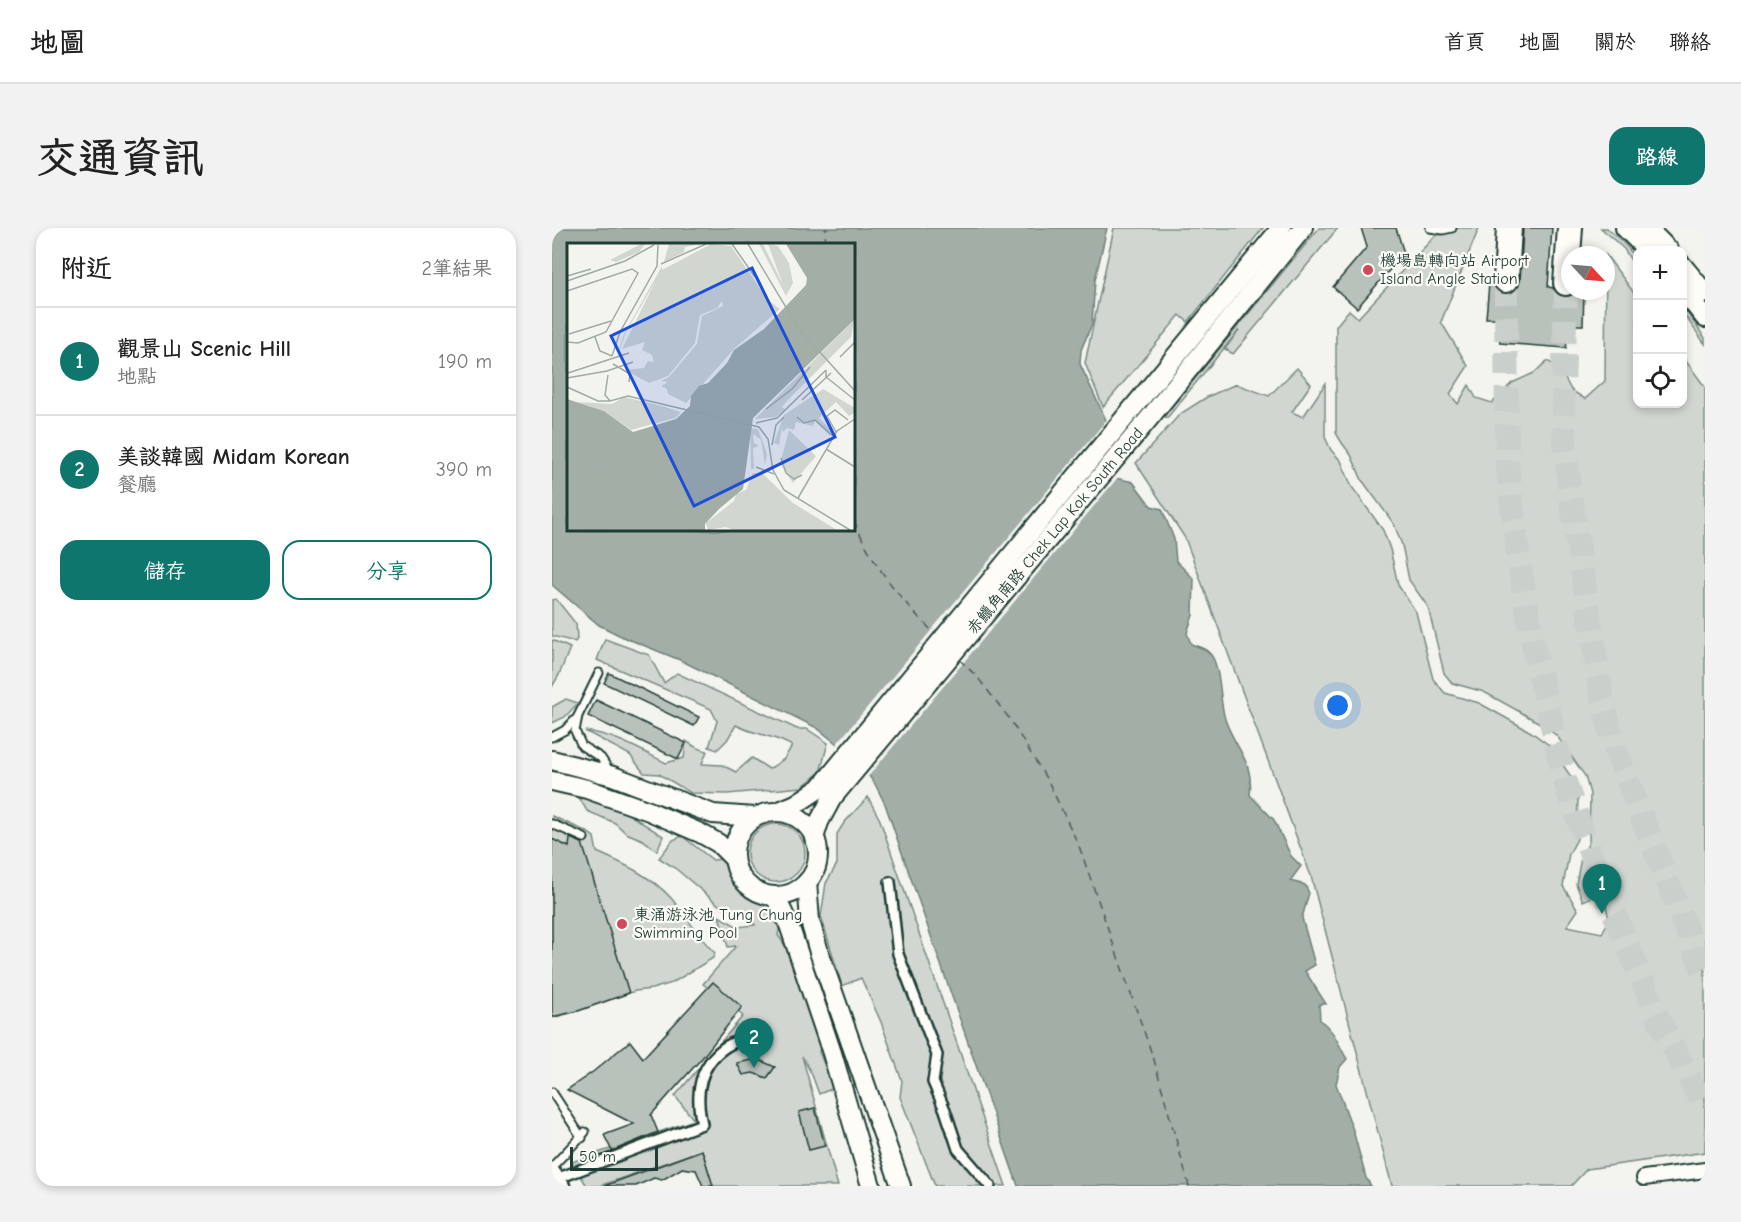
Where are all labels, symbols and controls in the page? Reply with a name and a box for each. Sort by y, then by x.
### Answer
text: 地圖 [30,27,86,59]
text: 首頁 [1444,30,1486,54]
text: 地圖 [1519,30,1561,54]
text: 關於 [1594,30,1636,54]
text: 聯絡 [1669,30,1711,54]
button: 路線 [1609,127,1705,185]
text: 交通資訊 [36,134,204,183]
inset map [567,243,855,531]
north arrow [1561,246,1615,300]
map controls [1633,246,1687,408]
button: + [1633,246,1687,300]
place label: 機場島轉向站 Airport Island Angle Station [1380,252,1529,288]
text: 附近 [60,254,112,284]
text: 2筆結果 [422,257,492,280]
marker: 機場島轉向站 Airport Island Angle Station [1361,263,1375,277]
button: − [1633,300,1687,354]
text: 觀景山 Scenic Hill [117,336,291,362]
text: 1 [76,350,83,373]
text: 190 m [438,350,492,373]
button: locate [1633,354,1687,408]
text: 地點 [117,365,157,388]
street label: 赤鱲角南路 Chek Lap Kok South Road [963,424,1147,638]
text: 美談韓國 Midam Korean [117,444,350,470]
text: 2 [75,458,84,481]
text: 390 m [436,458,492,481]
text: 餐廳 [117,473,157,496]
button: 儲存 [60,540,270,600]
button: 分享 [282,540,492,600]
your location [1323,691,1352,720]
pin: 1 [1582,864,1622,914]
place label: 東涌游泳池 Tung Chung Swimming Pool [634,906,802,942]
marker: 東涌游泳池 Tung Chung Swimming Pool [615,917,629,931]
pin: 2 [734,1018,774,1068]
scale bar [570,1144,658,1172]
text: 50 m [579,1148,616,1166]

